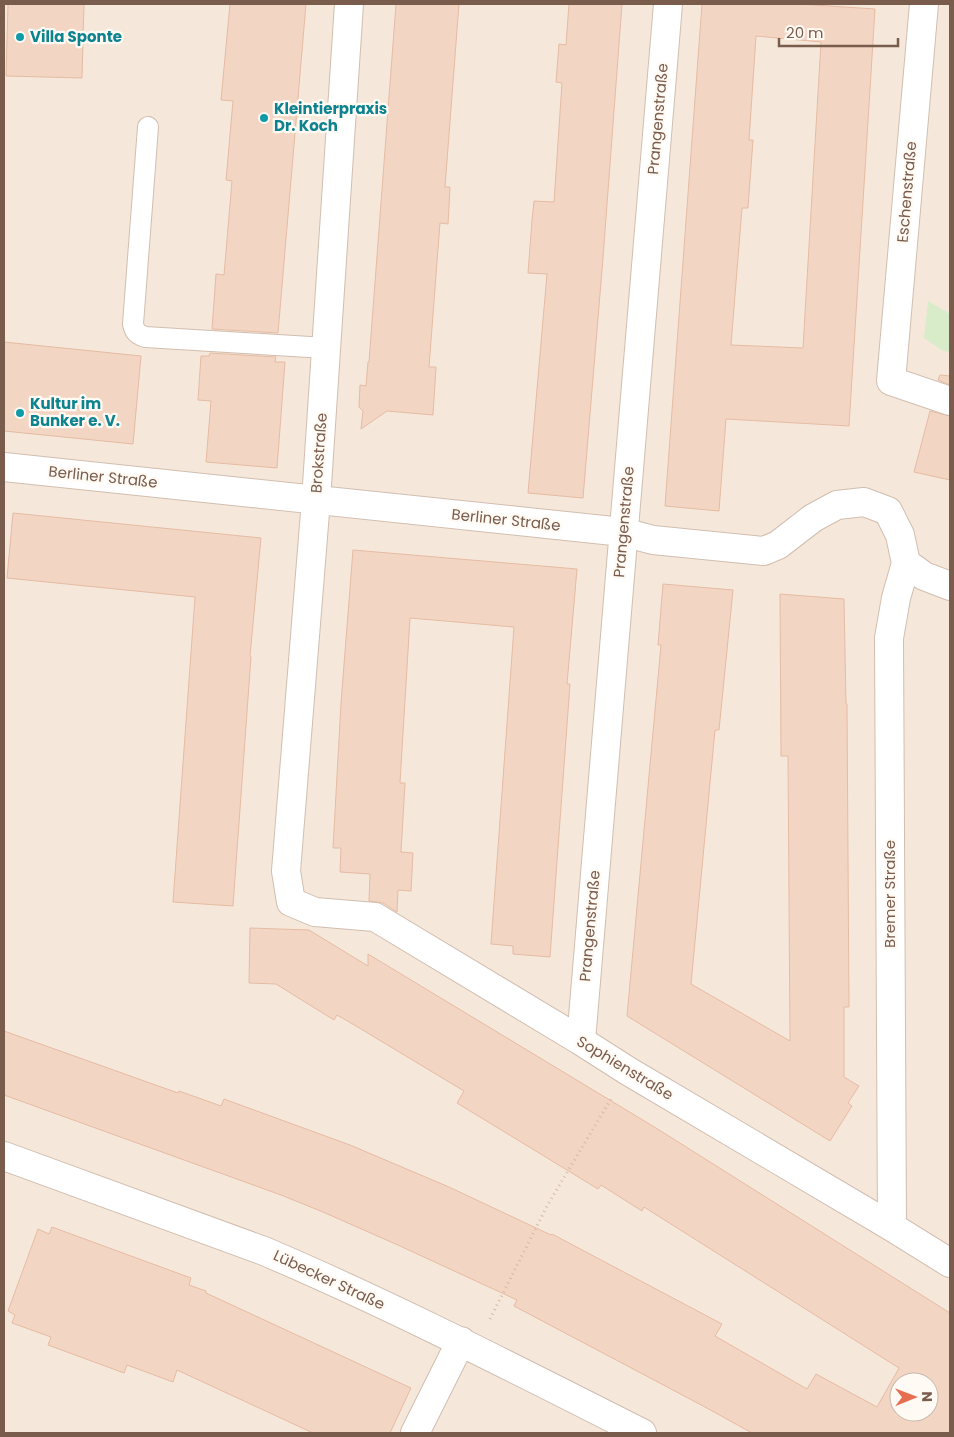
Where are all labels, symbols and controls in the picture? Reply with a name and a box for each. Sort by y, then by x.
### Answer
scale bar [779,15,898,47]
text: 20 m [786,22,824,43]
place label: Villa Sponte [30,26,122,47]
marker: Villa Sponte [14,31,26,43]
street label: Prangenstraße [642,62,673,175]
place label: Kleintierpraxis Dr. Koch [274,98,387,136]
marker: Kleintierpraxis Dr. Koch [258,112,270,124]
street label: Eschenstraße [892,140,921,244]
place label: Kultur im Bunker e. V. [30,393,120,431]
marker: Kultur im Bunker e. V. [14,407,26,419]
street label: Brokstraße [305,412,332,494]
street label: Berliner Straße [48,460,159,493]
street label: Prangenstraße [608,465,639,578]
street label: Berliner Straße [451,503,562,536]
street label: Bremer Straße [879,840,900,948]
street label: Prangenstraße [574,869,605,982]
street label: Sophienstraße [573,1030,678,1105]
street label: Lübecker Straße [270,1245,388,1315]
north arrow [889,1372,939,1422]
text: N [917,1391,937,1402]

